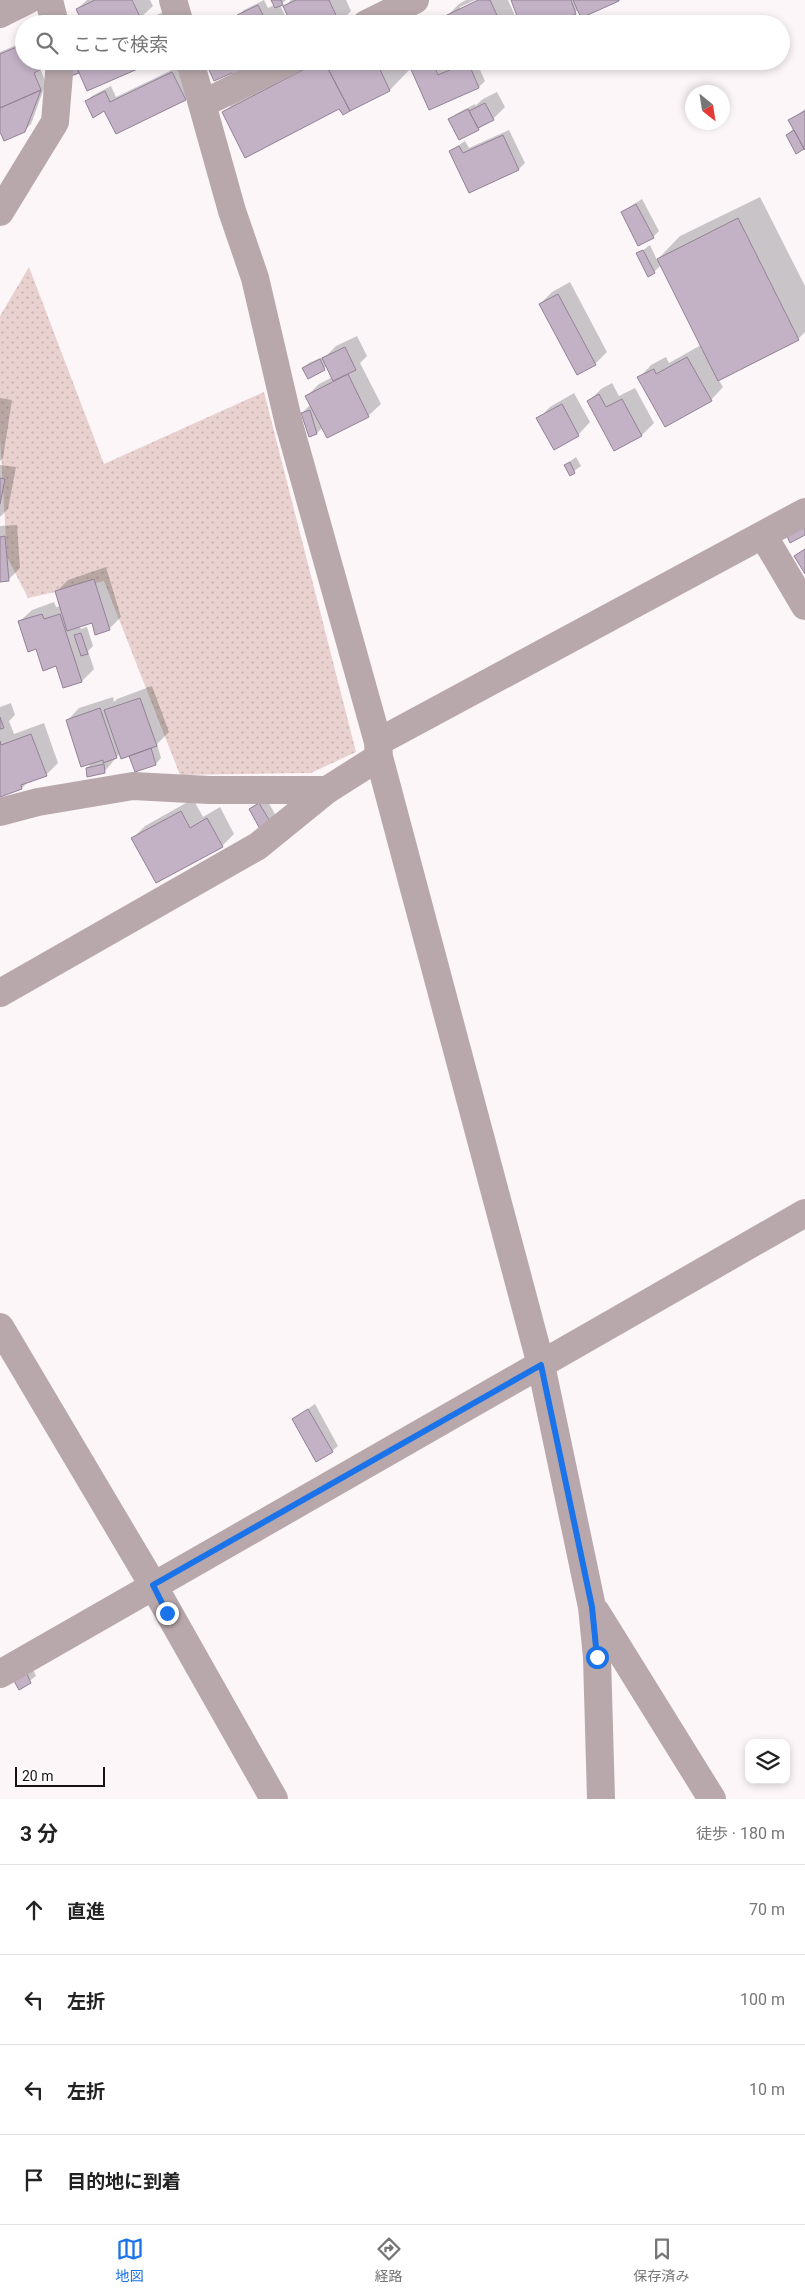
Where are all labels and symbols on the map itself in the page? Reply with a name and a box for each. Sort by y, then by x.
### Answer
north arrow [685,85,730,130]
route end [156,1602,179,1625]
route start [586,1646,609,1669]
scale bar [15,1764,105,1787]

